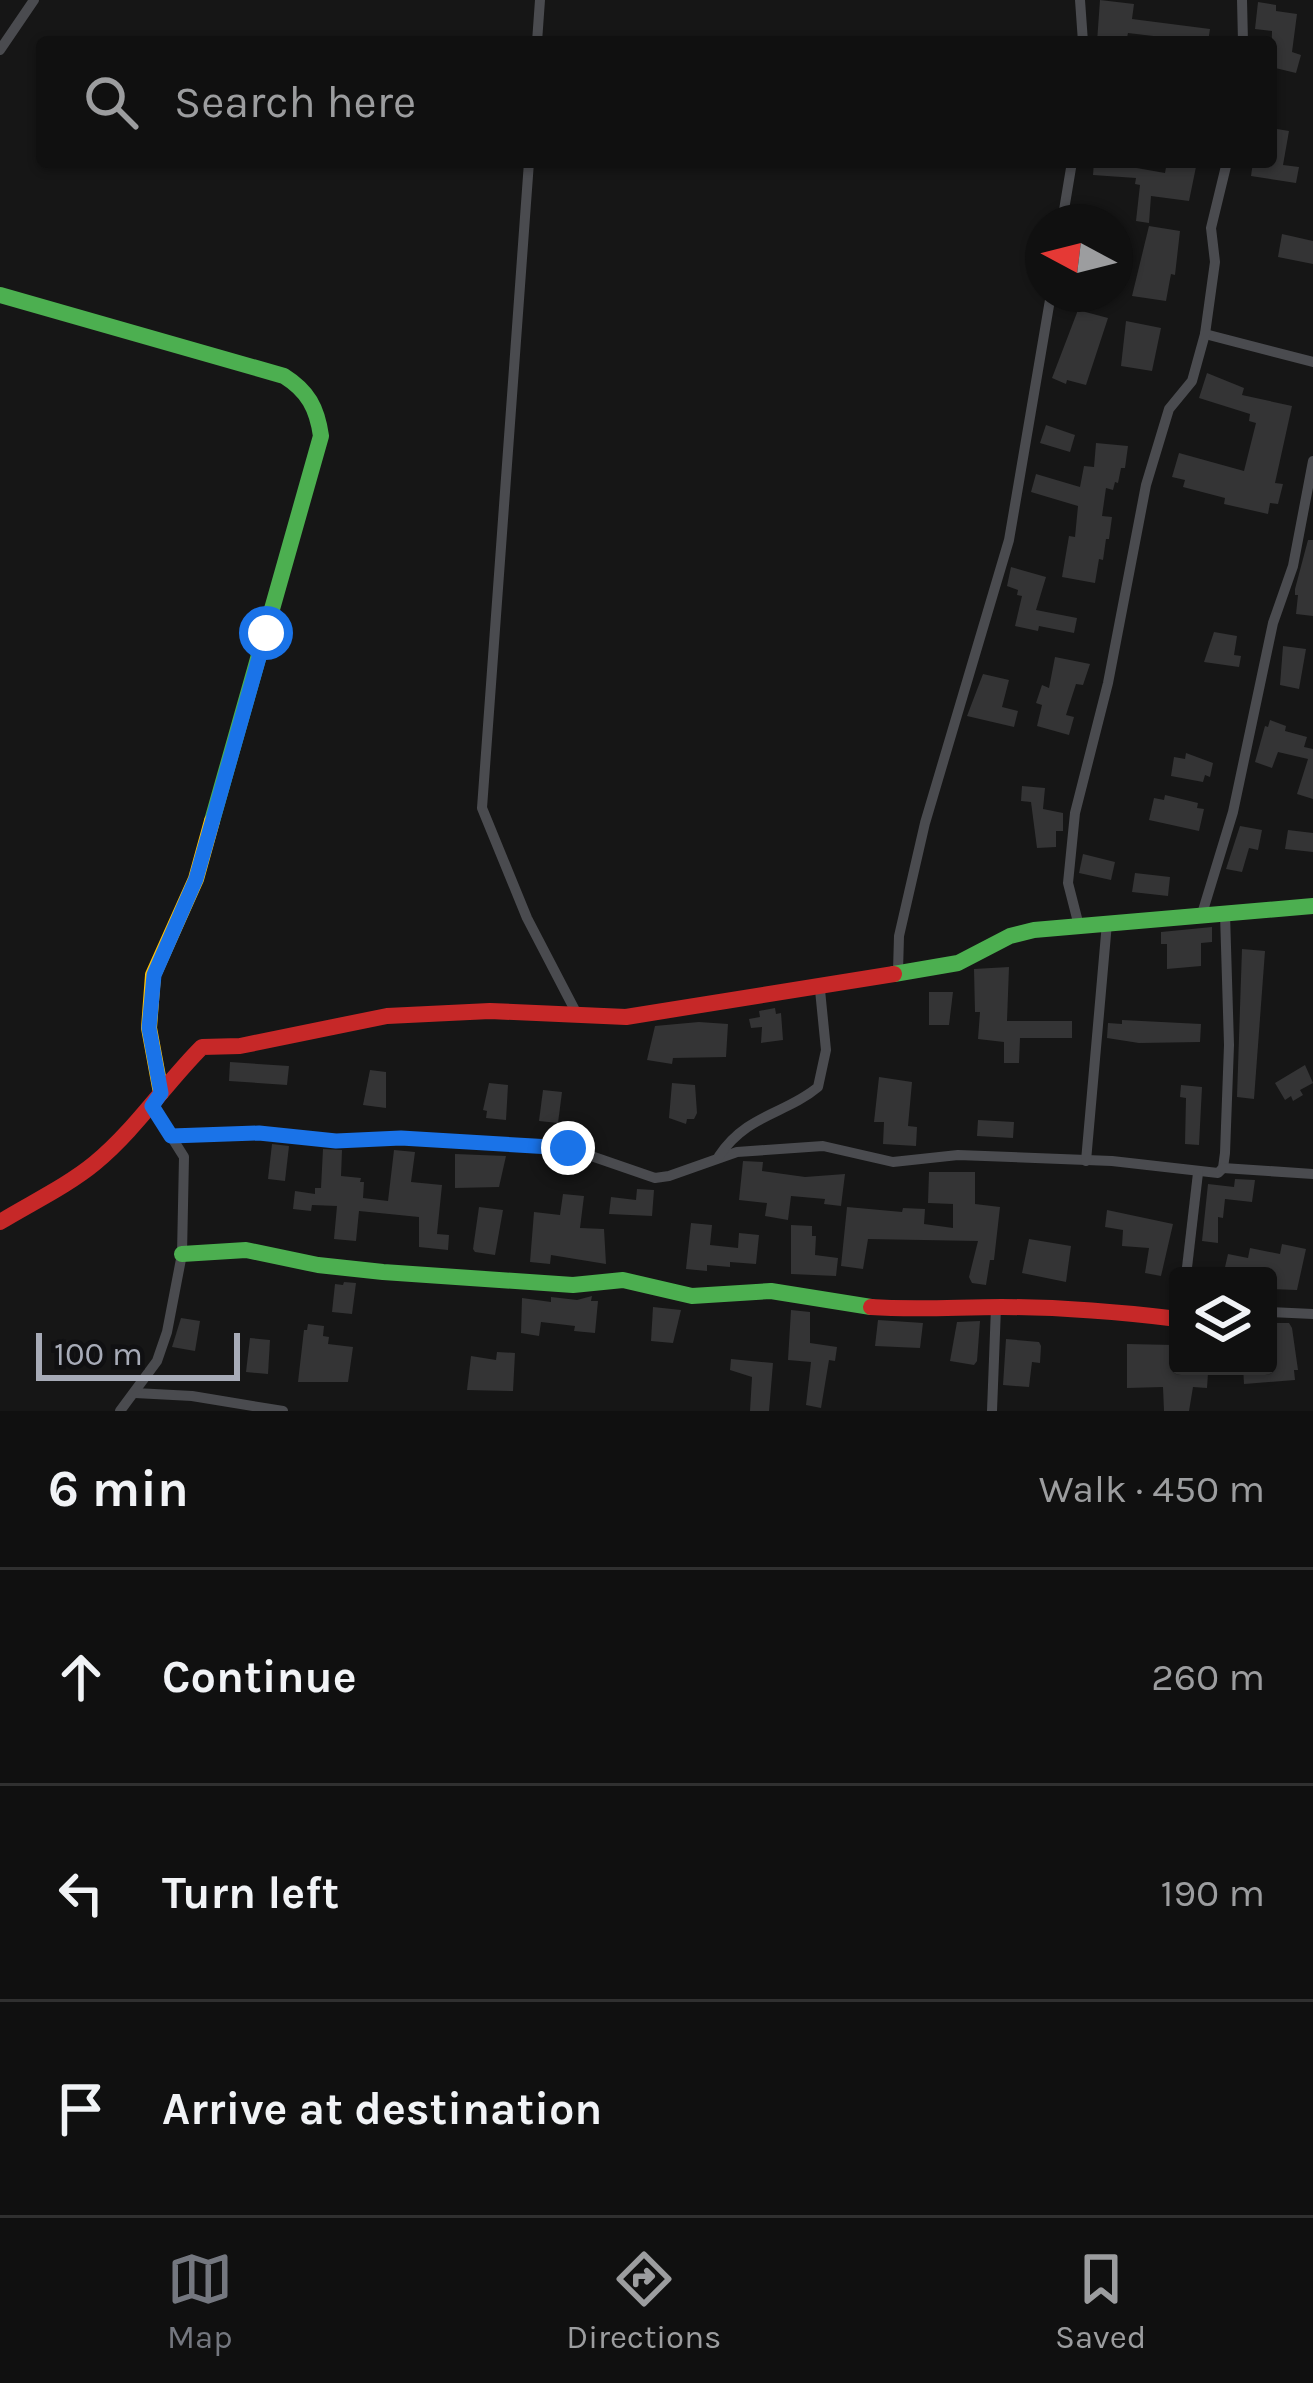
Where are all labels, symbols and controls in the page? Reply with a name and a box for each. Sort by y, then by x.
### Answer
search box [36,36,1277,168]
icon: search [78,69,144,135]
text: Search here [174,76,416,128]
north arrow [1025,204,1133,312]
route start [239,606,293,660]
route end [541,1121,595,1175]
map controls [1169,1267,1277,1375]
button: layers [1169,1267,1277,1375]
scale bar [36,1327,240,1380]
text: 100 m [54,1335,143,1373]
text: 6 min [48,1459,189,1519]
text: Walk · 450 m [1039,1466,1265,1512]
icon: ahead [48,1644,114,1710]
text: Continue [162,1651,357,1703]
text: 260 m [1151,1654,1265,1700]
icon: left [48,1860,114,1926]
text: Turn left [162,1867,339,1919]
text: 190 m [1161,1870,1265,1916]
icon: arrive [48,2076,114,2142]
text: Arrive at destination [162,2083,602,2135]
tab: Map [167,2246,233,2356]
tab: Directions [566,2246,721,2356]
tab: Saved [1055,2246,1146,2356]

